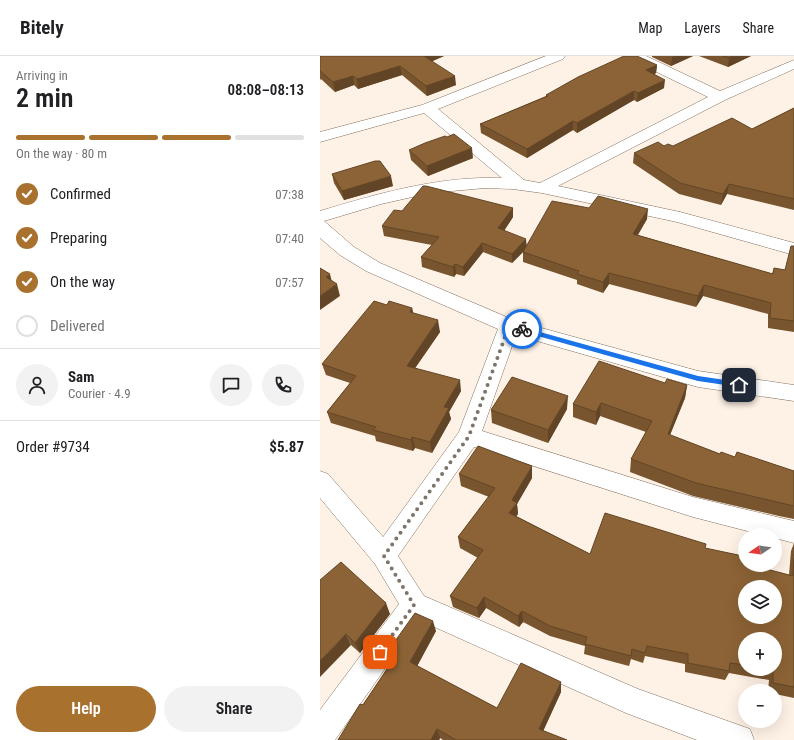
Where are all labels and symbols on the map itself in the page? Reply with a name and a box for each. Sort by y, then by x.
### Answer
courier [502,309,542,349]
pin [722,368,756,402]
north arrow [738,528,782,572]
pin [363,635,397,669]

